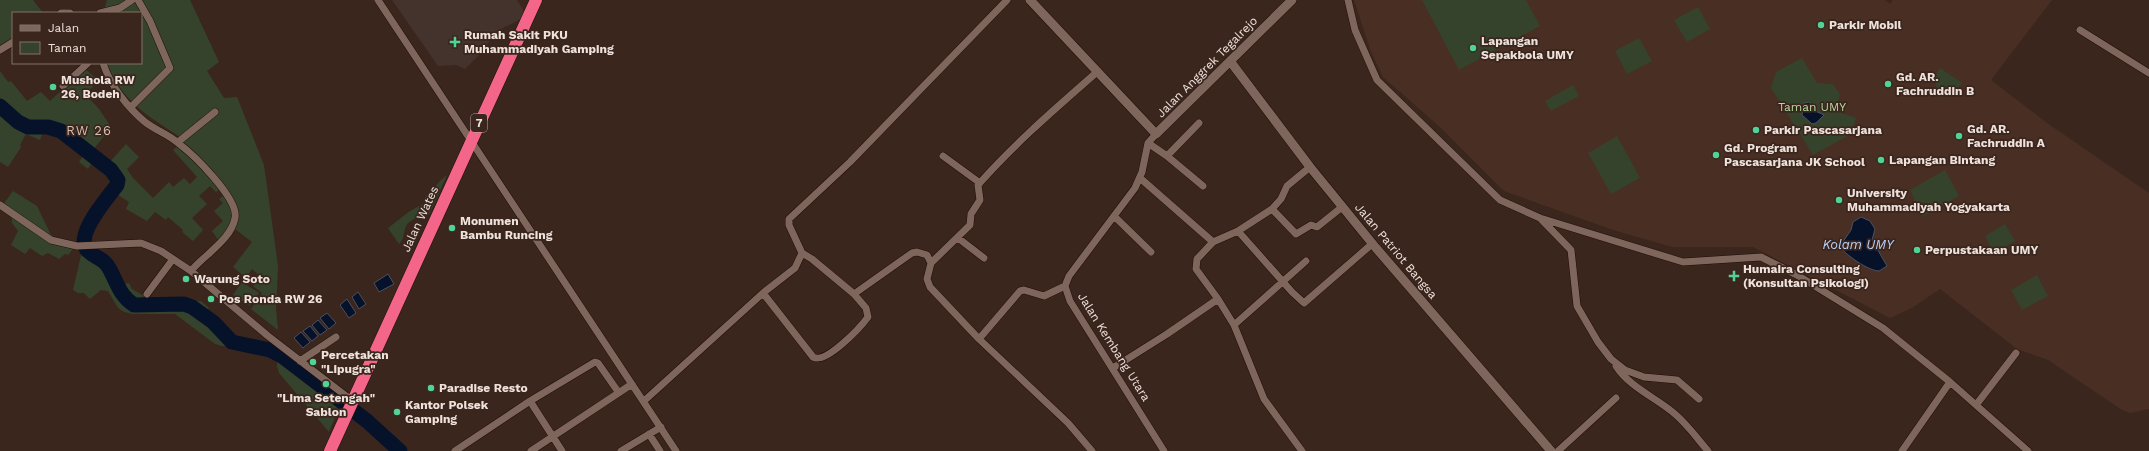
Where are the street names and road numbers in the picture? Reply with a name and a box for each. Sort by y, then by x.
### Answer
street label: Jalan Anggrek Tegalrejo [1154,14,1260,120]
road number: 7 [471,114,487,132]
street label: Jalan Wates [399,184,441,254]
street label: Jalan Patriot Bangsa [1352,200,1440,302]
street label: Jalan Kembang Utara [1075,290,1153,404]

